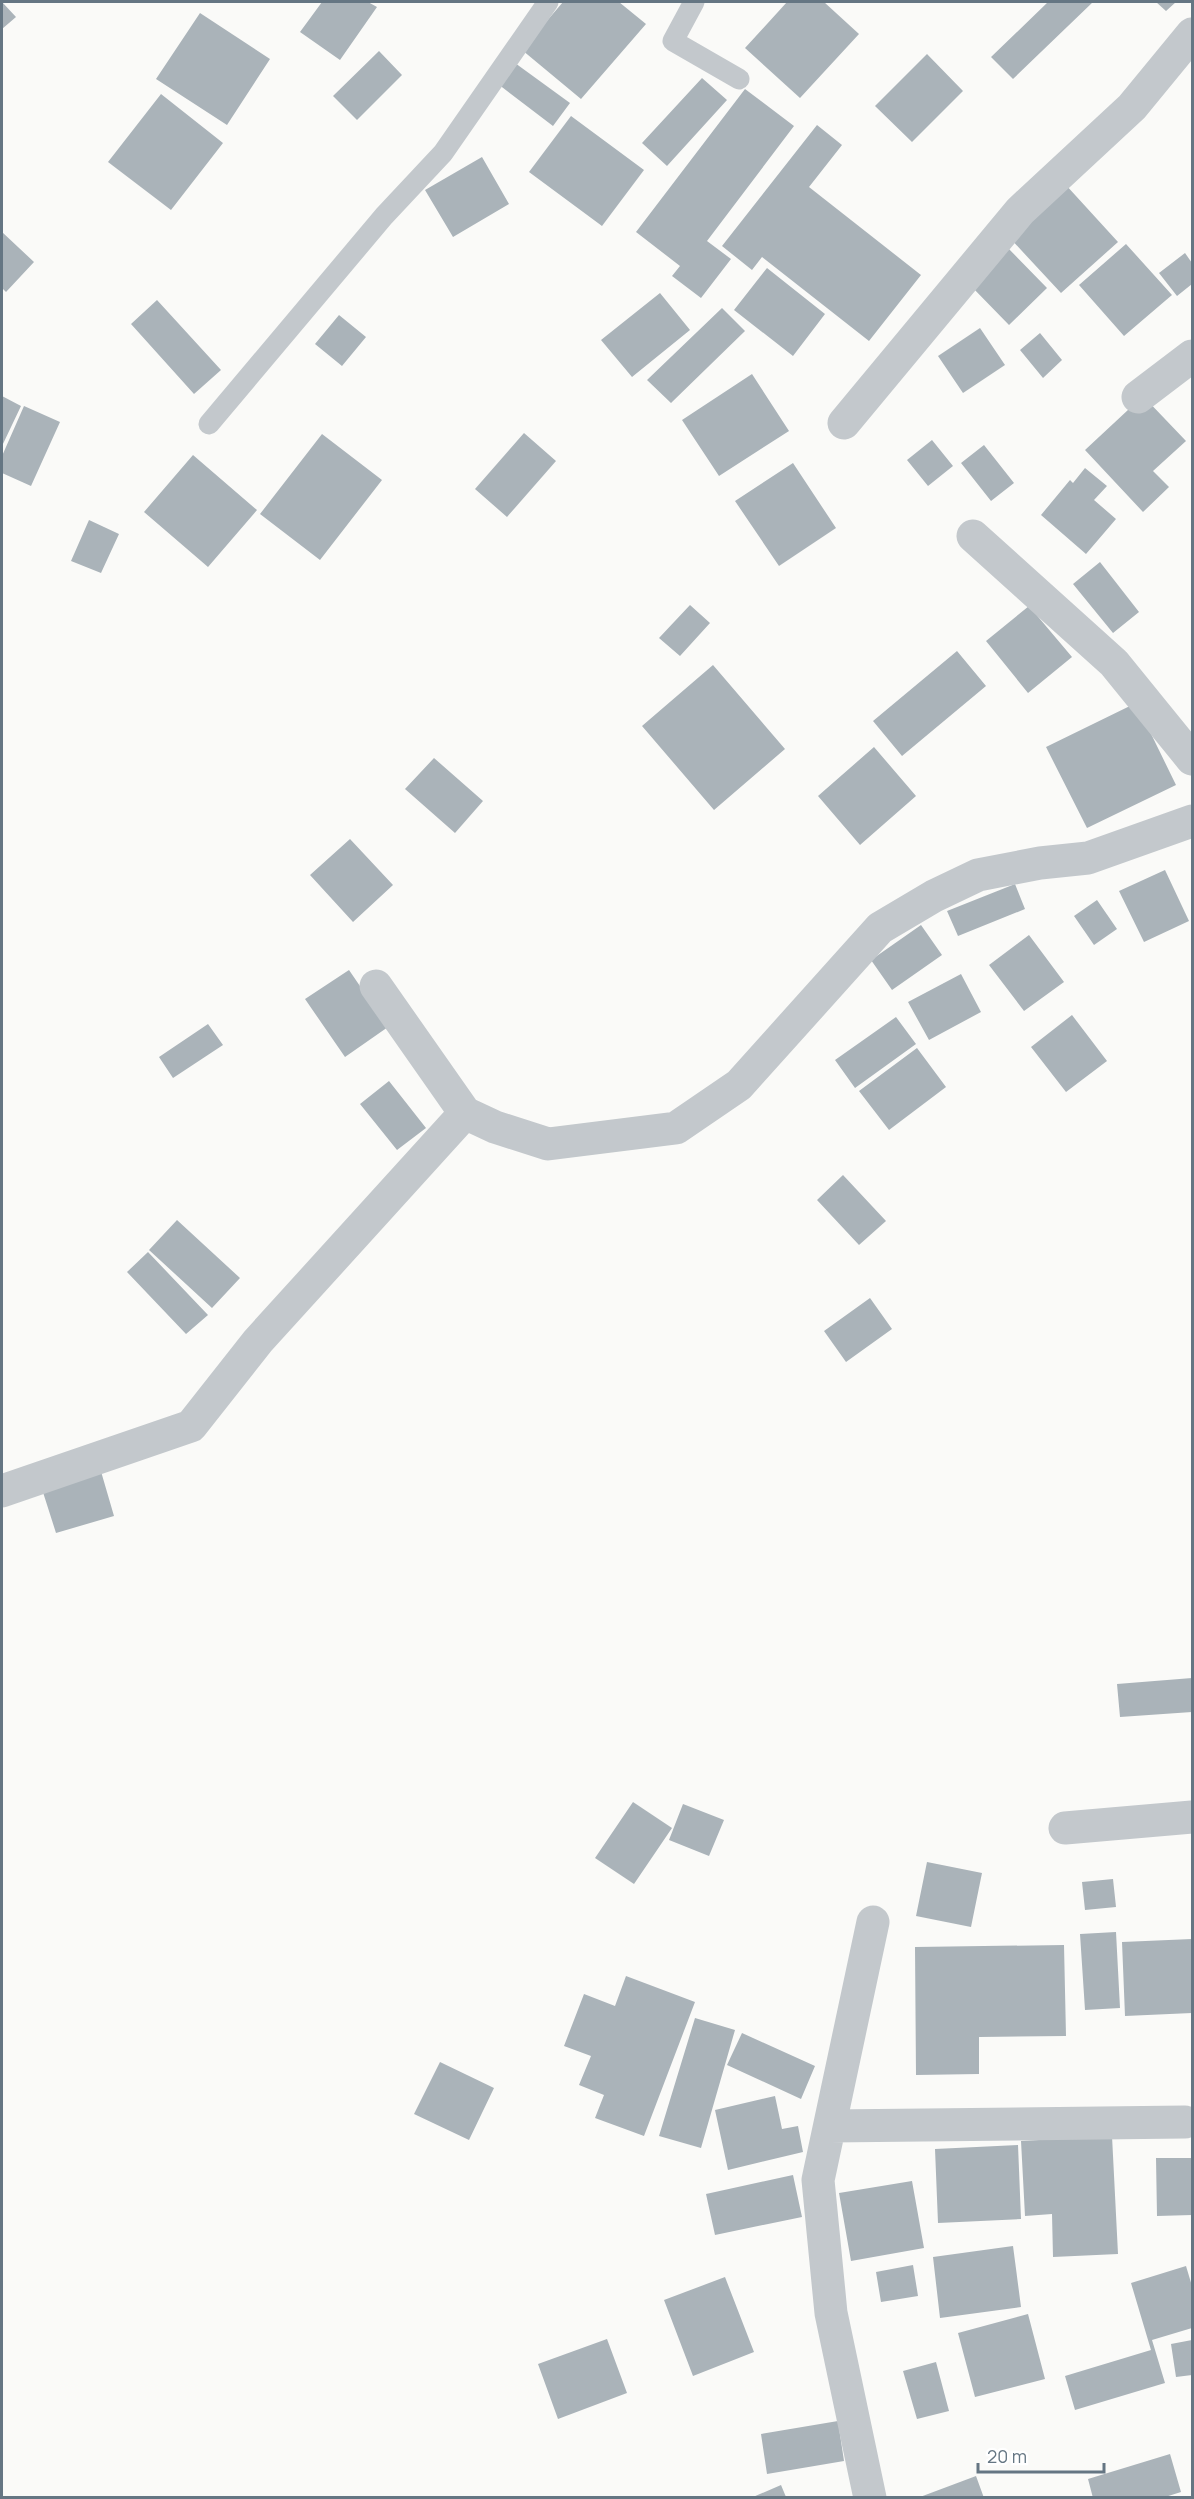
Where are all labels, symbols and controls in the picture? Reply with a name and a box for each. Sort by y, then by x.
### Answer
scale bar [978,2436,1104,2474]
text: 20 m [987,2444,1027,2468]

